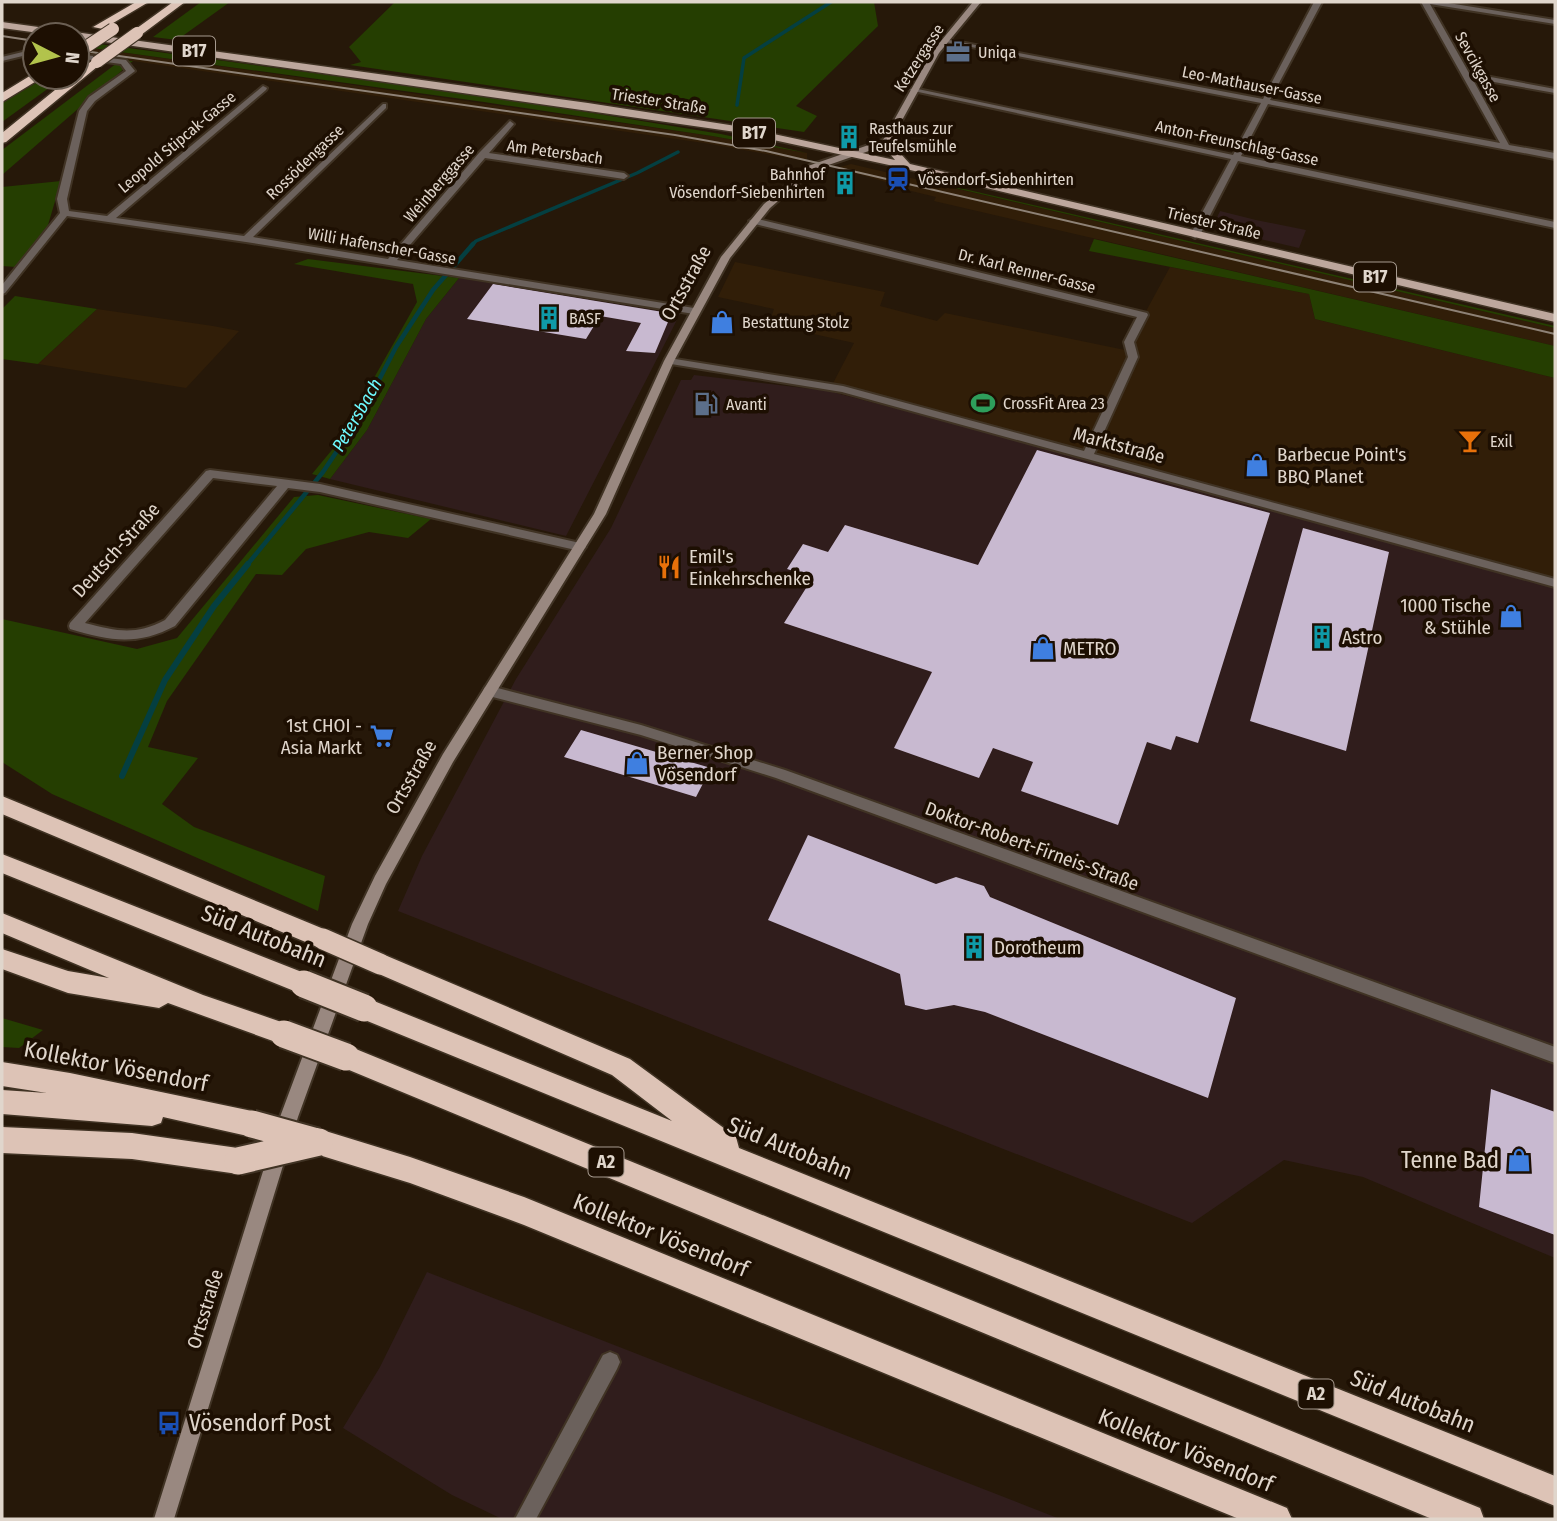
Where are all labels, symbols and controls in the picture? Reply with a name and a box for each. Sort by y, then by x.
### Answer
street label: Ketzergasse [890,20,948,96]
north arrow [21,21,91,91]
street label: Sevcikgasse [1451,29,1505,106]
road number: B17 [173,36,215,66]
office icon: Uniqa [944,38,972,66]
place label: Uniqa [978,43,1016,62]
text: N [60,51,84,65]
street label: Leo-Mathauser-Gasse [1180,62,1324,108]
street label: Triester Straße [610,84,708,118]
street label: Leopold Stipcak-Gasse [114,87,240,197]
street label: Anton-Freunschlag-Gasse [1154,116,1320,170]
road number: B17 [733,118,775,148]
place label: Rasthaus zur Teufelsmühle [869,119,957,156]
street label: Rossödengasse [262,120,348,204]
building icon: Rasthaus zur Teufelsmühle [835,123,863,151]
street label: Am Petersbach [506,136,604,168]
street label: Weinberggasse [400,140,478,226]
place label: Bahnhof Vösendorf-Siebenhirten [669,165,826,202]
station icon: Vösendorf-Siebenhirten [884,165,912,193]
building icon: Bahnhof Vösendorf-Siebenhirten [831,169,859,197]
place label: Vösendorf-Siebenhirten [918,170,1074,189]
street label: Triester Straße [1165,203,1263,243]
street label: Willi Hafenscher-Gasse [306,224,458,268]
street label: Ortsstraße [656,242,716,324]
street label: Dr. Karl Renner-Gasse [956,245,1098,297]
road number: B17 [1354,262,1396,292]
building icon: BASF [535,304,563,332]
shop icon: Bestattung Stolz [708,308,736,336]
place label: BASF [569,309,601,328]
place label: Bestattung Stolz [742,313,849,332]
water label: Petersbach [327,375,387,455]
sports icon: CrossFit Area 23 [969,389,997,417]
fuel station icon: Avanti [692,390,720,418]
place label: CrossFit Area 23 [1003,394,1105,413]
place label: Avanti [726,395,767,414]
street label: Marktstraße [1071,422,1167,468]
bar icon: Exil [1456,427,1484,455]
place label: Exil [1490,432,1513,451]
place label: Barbecue Point's BBQ Planet [1277,443,1406,488]
shop icon: Barbecue Point's BBQ Planet [1243,451,1271,479]
street label: Deutsch-Straße [67,498,165,602]
place label: Emil's Einkehrschenke [689,545,811,590]
restaurant icon: Emil's Einkehrschenke [655,553,683,581]
place label: 1000 Tische & Stühle [1400,594,1491,639]
shop icon: 1000 Tische & Stühle [1497,602,1525,630]
building icon: Astro [1308,623,1336,651]
place label: Astro [1342,626,1382,649]
shop icon: METRO [1029,634,1057,662]
place label: METRO [1063,637,1116,660]
place label: 1st CHOI - Asia Markt [281,714,363,759]
supermarket icon: 1st CHOI - Asia Markt [368,722,396,750]
street label: Ortsstraße [381,736,441,818]
place label: Berner Shop Vösendorf [657,741,753,786]
shop icon: Berner Shop Vösendorf [623,749,651,777]
street label: Doktor-Robert-Firneis-Straße [922,797,1142,895]
street label: Süd Autobahn [198,898,330,974]
building icon: Dorotheum [960,933,988,961]
place label: Dorotheum [994,936,1081,959]
street label: Kollektor Vösendorf [22,1034,212,1098]
street label: Süd Autobahn [724,1110,856,1186]
place label: Tenne Bad [1401,1146,1499,1174]
shop icon: Tenne Bad [1505,1146,1533,1174]
road number: A2 [588,1148,624,1176]
street label: Kollektor Vösendorf [569,1187,755,1284]
street label: Ortsstraße [182,1266,228,1352]
street label: Süd Autobahn [1347,1363,1479,1439]
road number: A2 [1298,1380,1334,1408]
street label: Kollektor Vösendorf [1094,1402,1280,1499]
bus stop icon: Vösendorf Post [155,1409,183,1437]
place label: Vösendorf Post [189,1409,332,1437]

